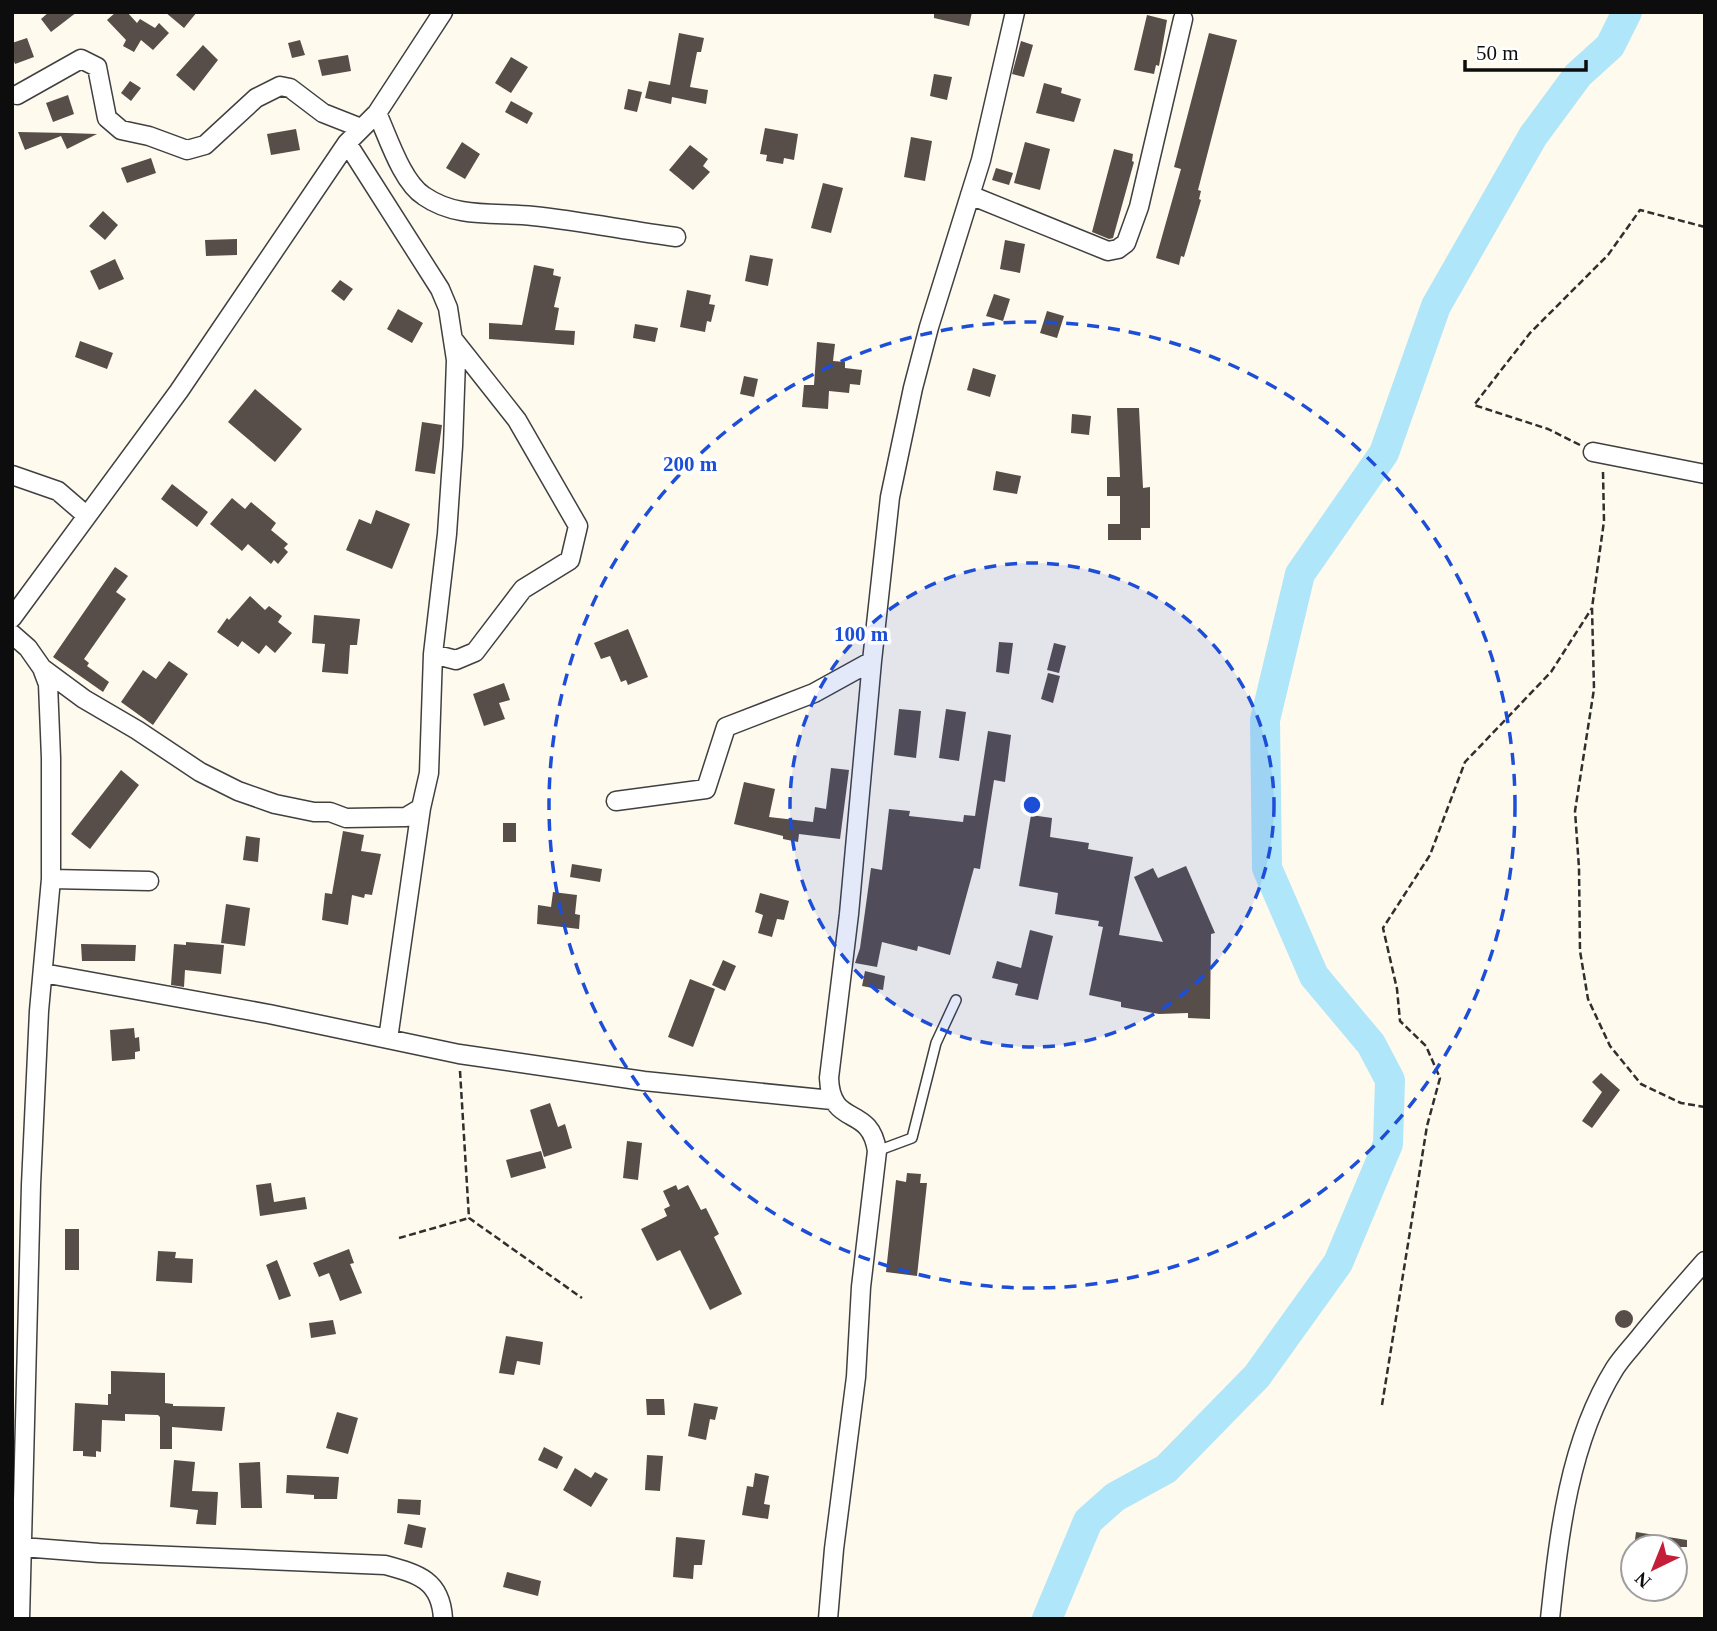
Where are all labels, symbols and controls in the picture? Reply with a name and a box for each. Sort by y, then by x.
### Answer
scale bar [1465,28,1586,72]
text: 50 m [1476,41,1519,65]
text: 200 m [663,452,718,476]
text: 100 m [834,622,889,646]
centre of rings [1020,793,1044,817]
north arrow [1619,1533,1689,1603]
text: N [1630,1568,1655,1592]

